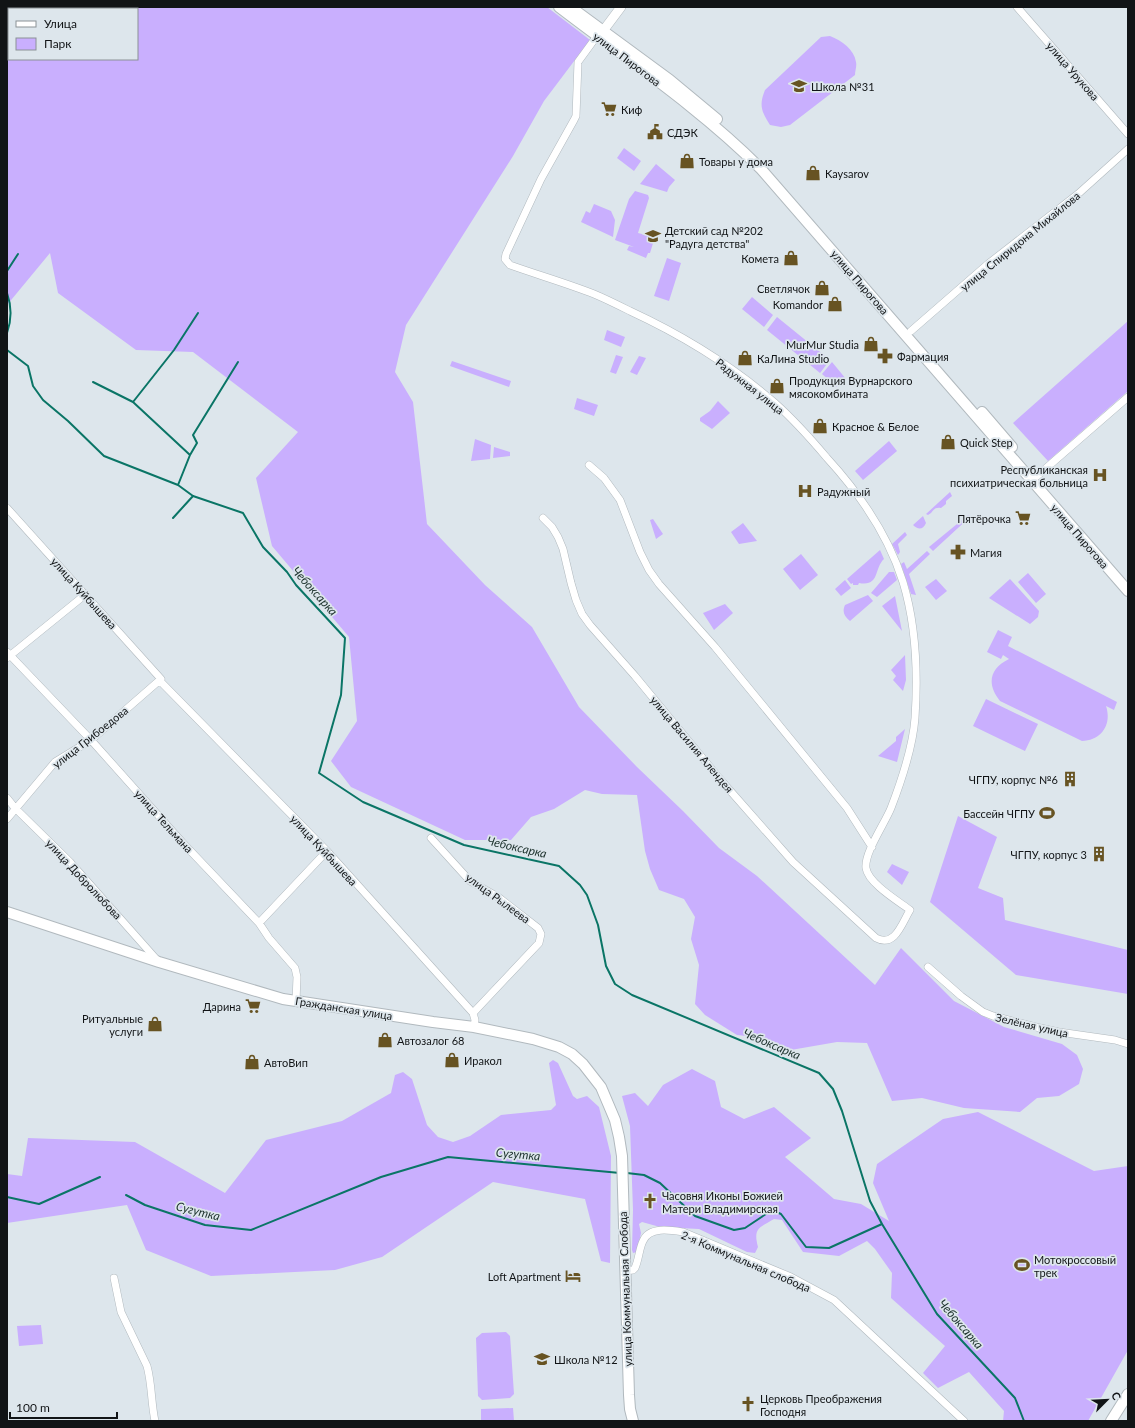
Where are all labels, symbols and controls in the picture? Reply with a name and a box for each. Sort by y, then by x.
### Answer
legend [8,8,138,60]
text: Улица [44,16,77,31]
street label: улица Пирогова [591,29,663,89]
text: Парк [44,36,72,51]
street label: улица Урукова [1044,39,1102,103]
school or university icon: Школа №31 [790,77,808,95]
place label: Школа №31 [811,80,875,93]
supermarket icon: Киф [600,100,618,118]
place label: Киф [621,103,643,116]
public building icon: СДЭК [646,123,664,141]
place label: СДЭК [667,126,698,139]
shop icon: Товары у дома [678,152,696,170]
place label: Товары у дома [699,155,773,168]
shop icon: Kaysarov [804,164,822,182]
place label: Kaysarov [825,167,869,180]
street label: улица Спиридона Михайлова [958,189,1082,293]
place label: Детский сад №202 "Радуга детства" [665,224,763,250]
school or university icon: Детский сад №202 "Радуга детства" [644,227,662,245]
street label: улица Пирогова [829,247,891,317]
shop icon: Комета [782,249,800,267]
place label: Комета [741,252,779,265]
shop icon: Светлячок [813,279,831,297]
place label: Светлячок [757,282,810,295]
shop icon: Komandor [826,295,844,313]
place label: Komandor [773,298,823,311]
shop icon: MurMur Studia [862,335,880,353]
place label: MurMur Studia [786,338,859,351]
pharmacy icon: Фармация [876,347,894,365]
shop icon: КаЛина Studio [736,349,754,367]
place label: Фармация [897,350,949,363]
place label: КаЛина Studio [757,352,829,365]
street label: Радужная улица [713,355,787,417]
place label: Продукция Вурнарского мясокомбината [789,374,912,400]
shop icon: Продукция Вурнарского мясокомбината [768,377,786,395]
shop icon: Красное & Белое [811,417,829,435]
place label: Красное & Белое [832,420,919,433]
shop icon: Quick Step [939,433,957,451]
place label: Quick Step [960,436,1013,449]
place label: Республиканская психиатрическая больница [950,463,1088,489]
hospital icon: Республиканская психиатрическая больница [1091,466,1109,484]
hospital icon: Радужный [796,482,814,500]
place label: Радужный [817,485,870,498]
street label: улица Пирогова [1049,501,1111,571]
supermarket icon: Пятёрочка [1014,509,1032,527]
place label: Пятёрочка [957,512,1011,525]
pharmacy icon: Магия [949,543,967,561]
place label: Магия [970,546,1002,559]
street label: улица Куйбышева [48,555,120,631]
water label: Чебоксарка [289,563,341,619]
street label: улица Василия Алендея [648,693,736,795]
street label: улица Грибоедова [50,703,130,771]
building icon: ЧГПУ, корпус №6 [1061,770,1079,788]
place label: ЧГПУ, корпус №6 [969,773,1058,786]
street label: улица Тельмана [132,787,196,855]
sports icon: Бассейн ЧГПУ [1038,804,1056,822]
place label: Бассейн ЧГПУ [963,807,1035,820]
street label: улица Куйбышева [288,812,360,888]
water label: Чебоксарка [486,833,548,861]
street label: улица Добролюбова [44,836,124,922]
building icon: ЧГПУ, корпус 3 [1090,845,1108,863]
place label: ЧГПУ, корпус 3 [1010,848,1087,861]
street label: улица Рылеева [463,870,533,926]
street label: Гражданская улица [295,994,393,1022]
supermarket icon: Дарина [244,997,262,1015]
place label: Дарина [203,1000,241,1013]
street label: Зелёная улица [994,1010,1070,1040]
place label: Ритуальные услуги [82,1012,143,1038]
shop icon: Ритуальные услуги [146,1015,164,1033]
water label: Чебоксарка [741,1025,803,1063]
shop icon: Автозалог 68 [376,1031,394,1049]
place label: Автозалог 68 [397,1034,464,1047]
shop icon: Иракол [443,1051,461,1069]
shop icon: АвтоВип [243,1053,261,1071]
place label: Иракол [464,1054,502,1067]
place label: АвтоВип [264,1056,308,1069]
water label: Сугутка [495,1145,541,1163]
place label: Часовня Иконы Божией Матери Владимирская [662,1189,783,1215]
church icon: Часовня Иконы Божией Матери Владимирская [641,1192,659,1210]
water label: Сугутка [175,1198,221,1224]
street label: улица Коммунальная Слобода [616,1211,634,1367]
street label: 2-я Коммунальная слобода [679,1228,813,1294]
place label: Мотокроссовый трек [1034,1253,1116,1279]
sports icon: Мотокроссовый трек [1013,1256,1031,1274]
hotel icon: Loft Apartment [564,1267,582,1285]
place label: Loft Apartment [488,1270,561,1283]
water label: Чебоксарка [935,1296,987,1352]
school or university icon: Школа №12 [533,1350,551,1368]
place label: Школа №12 [554,1353,618,1366]
north arrow [1087,1380,1127,1420]
text: С [1109,1390,1124,1402]
place label: Церковь Преображения Господня [760,1392,882,1418]
scale bar [10,1394,117,1420]
church icon: Церковь Преображения Господня [739,1395,757,1413]
text: 100 m [16,1400,50,1415]

